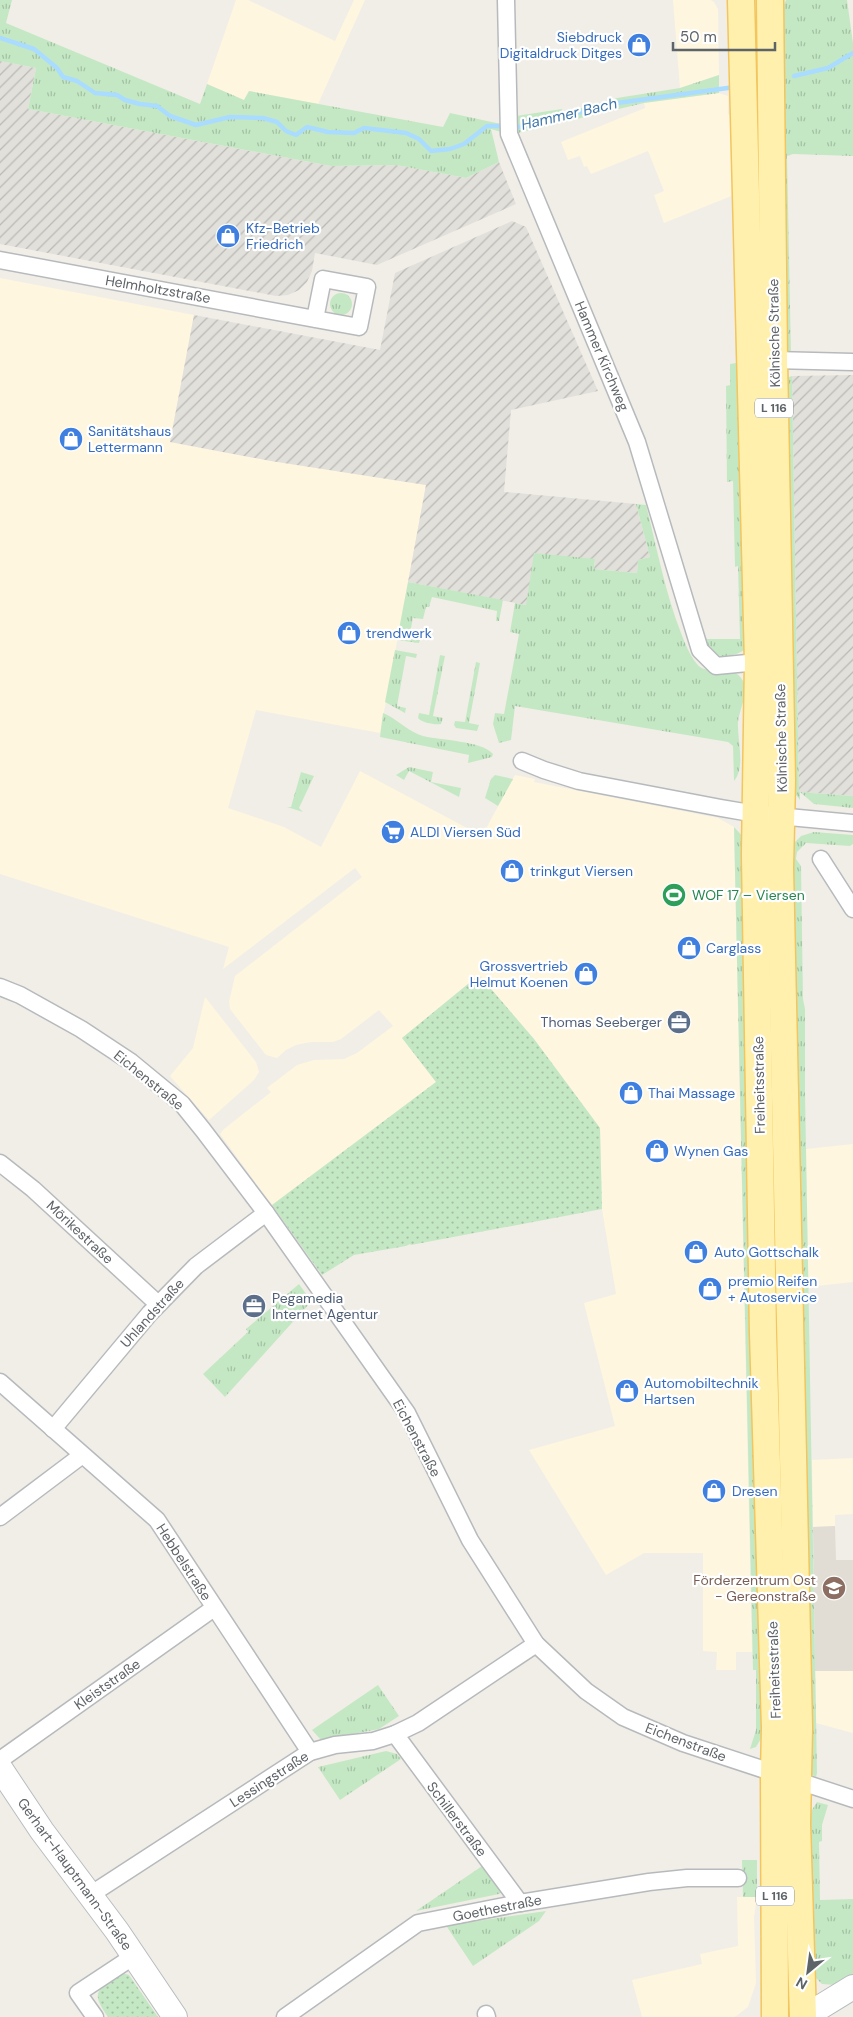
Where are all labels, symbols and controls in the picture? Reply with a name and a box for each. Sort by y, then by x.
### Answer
scale bar [673,20,776,52]
text: 50 m [680,27,717,47]
place label: Siebdruck Digitaldruck Ditges [500,28,622,62]
shop icon: Siebdruck Digitaldruck Ditges [626,32,652,58]
water label: Hammer Bach [519,93,619,135]
place label: Kfz-Betrieb Friedrich [246,219,320,253]
shop icon: Kfz-Betrieb Friedrich [215,223,241,249]
street label: Helmholtzstraße [104,271,212,307]
street label: Kölnische Straße [764,278,784,388]
street label: Hammer Kirchweg [571,298,633,414]
road number: L 116 [755,398,793,418]
place label: Sanitätshaus Lettermann [88,422,171,456]
shop icon: Sanitätshaus Lettermann [58,426,84,452]
shop icon: trendwerk [336,620,362,646]
place label: trendwerk [366,624,432,642]
street label: Kölnische Straße [771,683,791,793]
supermarket icon: ALDI Viersen Süd [380,819,406,845]
place label: ALDI Viersen Süd [410,823,521,841]
shop icon: trinkgut Viersen [499,858,525,884]
place label: trinkgut Viersen [530,862,633,880]
sports icon: WOF 17 – Viersen [661,882,687,908]
place label: WOF 17 – Viersen [692,886,805,904]
shop icon: Carglass [676,935,702,961]
place label: Carglass [706,939,761,957]
place label: Grossvertrieb Helmut Koenen [470,957,568,991]
shop icon: Grossvertrieb Helmut Koenen [573,961,599,987]
office icon: Thomas Seeberger [666,1009,692,1035]
place label: Thomas Seeberger [541,1013,662,1031]
street label: Freiheitsstraße [749,1036,769,1134]
street label: Eichenstraße [110,1046,188,1114]
shop icon: Thai Massage [618,1080,644,1106]
place label: Thai Massage [648,1084,735,1102]
shop icon: Wynen Gas [644,1138,670,1164]
place label: Wynen Gas [674,1142,748,1160]
street label: Mörikestraße [43,1196,117,1268]
shop icon: Auto Gottschalk [683,1239,709,1265]
place label: Auto Gottschalk [714,1243,819,1261]
place label: premio Reifen + Autoservice [728,1272,817,1306]
street label: Uhlandstraße [116,1275,188,1351]
shop icon: premio Reifen + Autoservice [697,1276,723,1302]
place label: Pegamedia Internet Agentur [272,1289,378,1323]
office icon: Pegamedia Internet Agentur [241,1293,267,1319]
place label: Automobiltechnik Hartsen [644,1374,759,1408]
shop icon: Automobiltechnik Hartsen [614,1378,640,1404]
street label: Eichenstraße [389,1396,445,1480]
shop icon: Dresen [701,1478,727,1504]
place label: Dresen [732,1482,778,1500]
street label: Hebbelstraße [152,1520,216,1604]
place label: Förderzentrum Ost - Gereonstraße [693,1571,816,1605]
school or university icon: Förderzentrum Ost - Gereonstraße [821,1575,847,1601]
street label: Freiheitsstraße [763,1621,785,1719]
street label: Kleiststraße [70,1655,144,1713]
street label: Eichenstraße [643,1718,729,1766]
street label: Lessingstraße [226,1747,312,1811]
street label: Schillerstraße [423,1778,491,1860]
street label: Gerhart-Hauptmann-Straße [14,1794,136,1954]
road number: L 116 [756,1886,794,1905]
street label: Goethestraße [451,1891,543,1925]
north arrow [783,1947,833,1997]
text: N [793,1973,811,1994]

